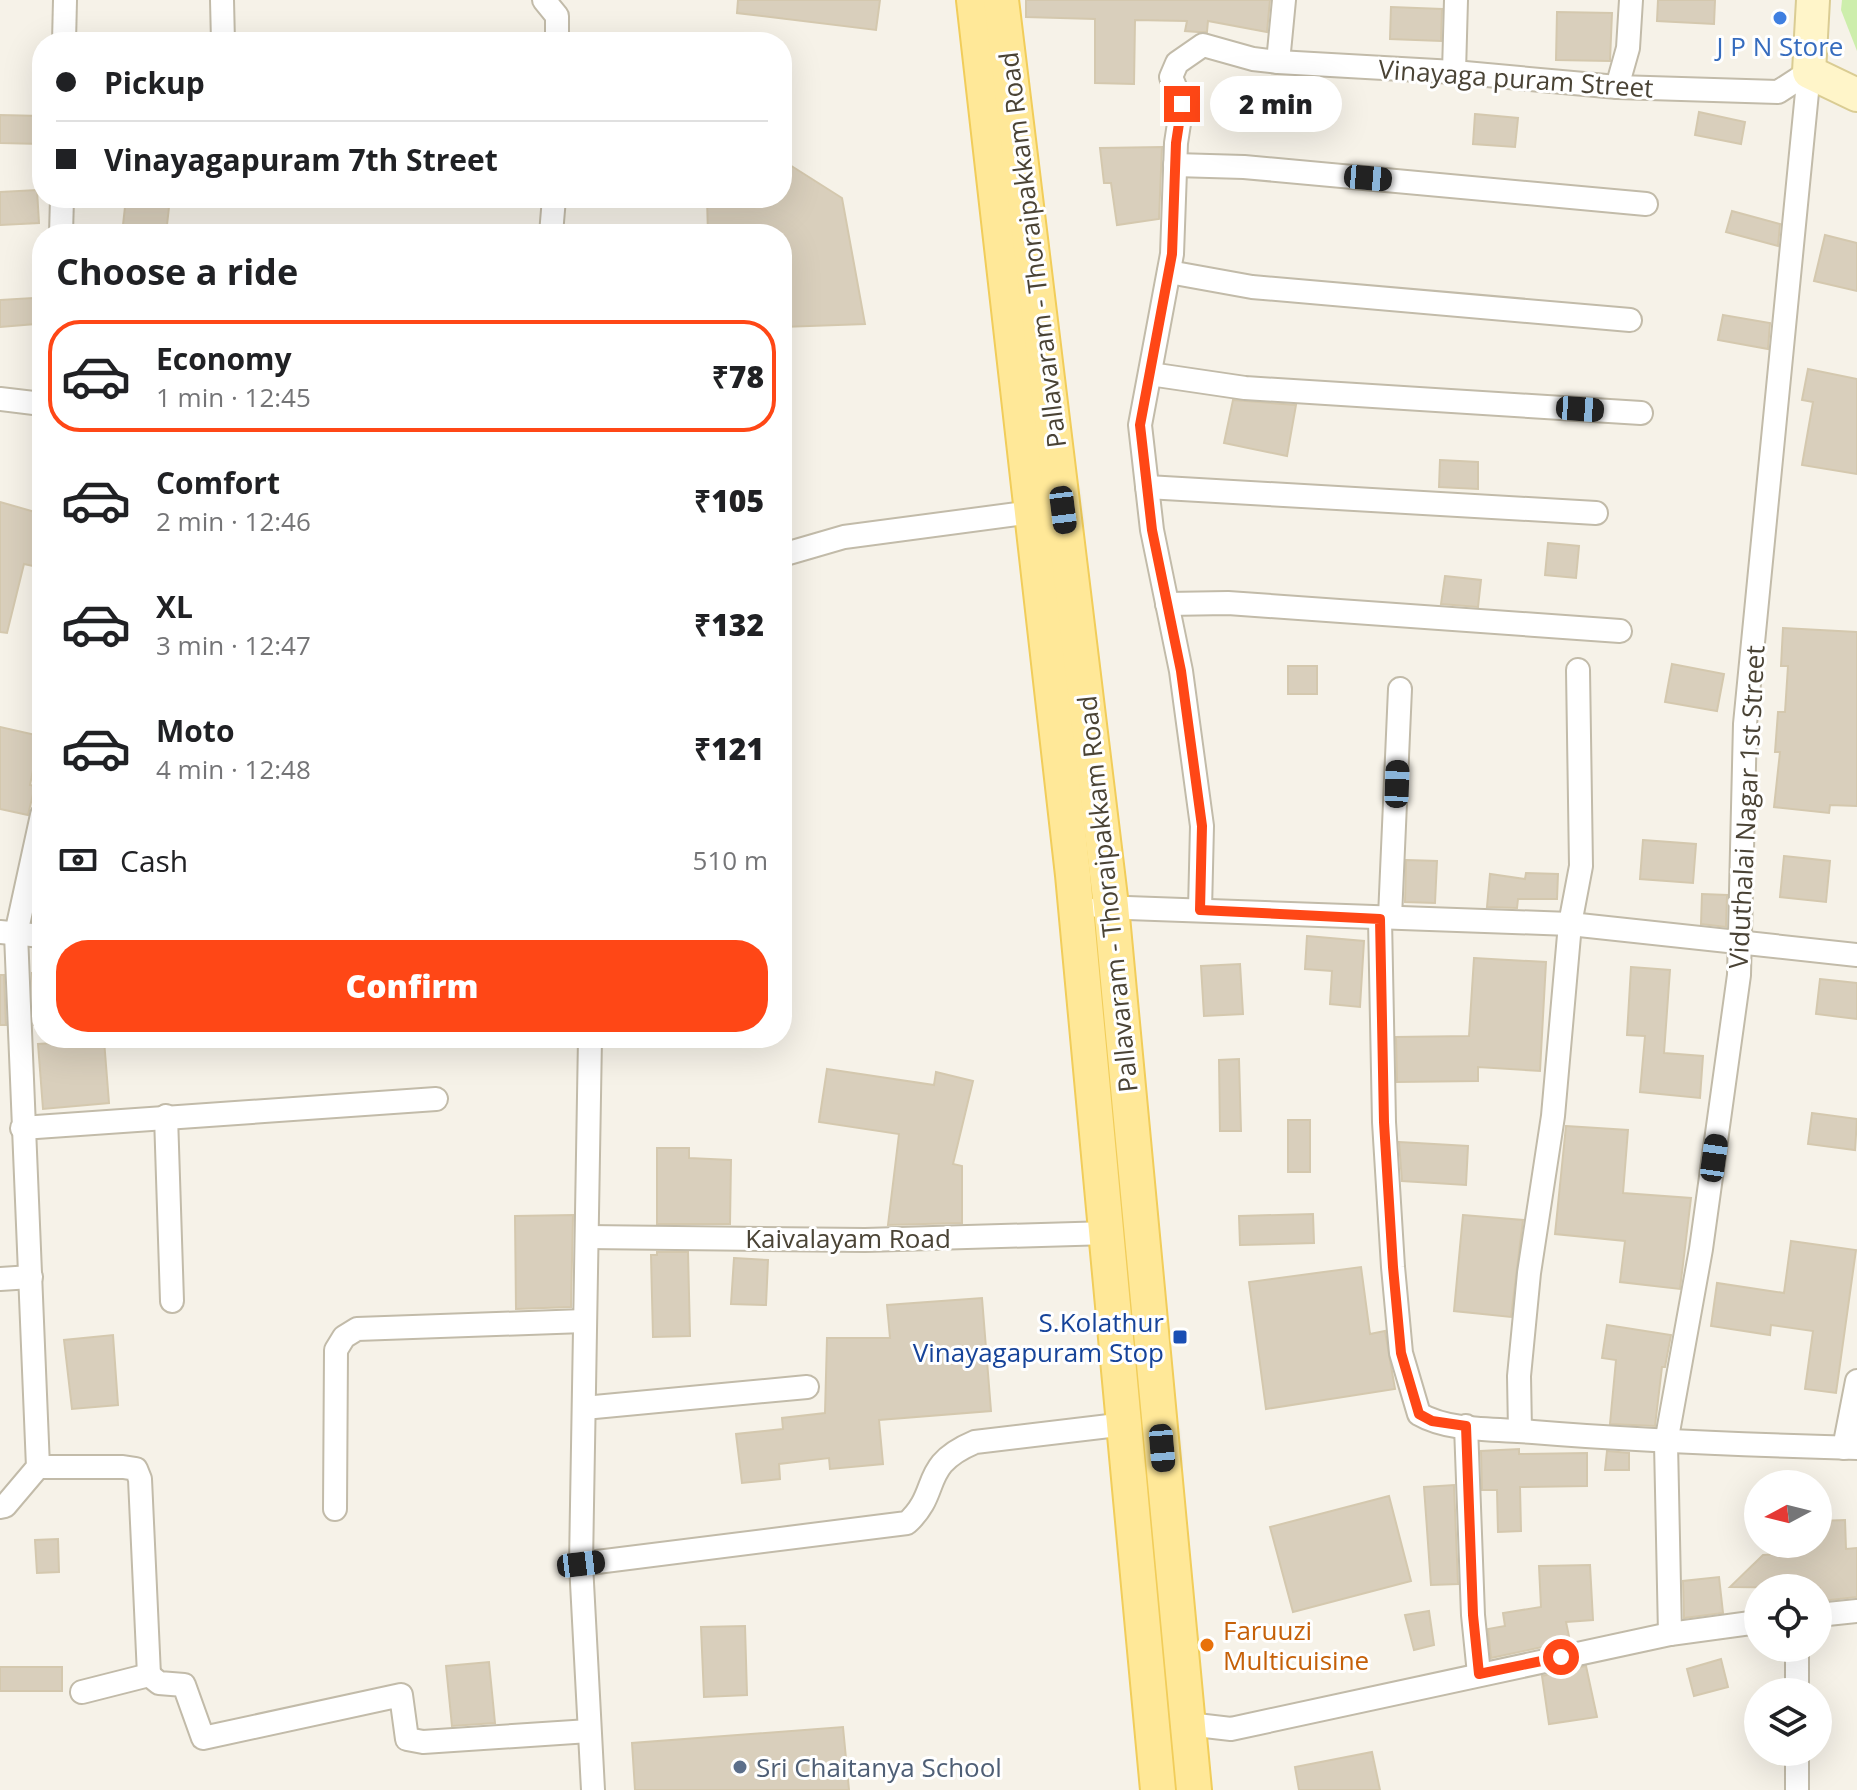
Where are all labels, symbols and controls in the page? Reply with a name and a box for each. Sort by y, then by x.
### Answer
marker: J P N Store [1771,9,1789,27]
place label: J P N Store [1714,28,1843,64]
street label: Pallavaram - Thoraipakkam Road [990,50,1074,450]
street label: Vinayaga puram Street [1377,50,1655,106]
text: Pickup [104,62,205,103]
callout: 2 min [1210,76,1342,132]
route end [1164,86,1200,122]
text: 2 min [1239,86,1313,122]
text: Vinayagapuram 7th Street [104,139,498,180]
car [1343,164,1393,192]
text: Choose a ride [56,247,298,296]
text: Economy [156,338,292,379]
icon: car [60,340,132,412]
text: ₹78 [712,356,764,397]
text: 1 min · 12:45 [156,379,311,415]
car [1555,395,1605,423]
text: Comfort [156,462,280,503]
icon: car [60,464,132,536]
text: ₹105 [694,480,764,521]
car [1048,485,1078,535]
text: 2 min · 12:46 [156,503,311,539]
text: XL [156,586,193,627]
icon: car [60,588,132,660]
text: ₹132 [694,604,764,645]
text: 3 min · 12:47 [156,627,311,663]
street label: Viduthalai Nagar 1st Street [1720,644,1772,970]
street label: Pallavaram - Thoraipakkam Road [1068,694,1146,1094]
text: Moto [156,710,234,751]
icon: car [60,712,132,784]
text: ₹121 [694,728,764,769]
text: 4 min · 12:48 [156,751,311,787]
car [1384,760,1410,808]
icon: cash [56,838,100,882]
text: Cash [120,840,188,881]
text: 510 m [693,842,768,878]
button: Confirm [56,940,768,1032]
car [1699,1133,1729,1183]
street label: Kaivalayam Road [745,1220,951,1256]
place label: S.Kolathur Vinayagapuram Stop [913,1304,1164,1370]
marker: S.Kolathur Vinayagapuram Stop [1171,1328,1189,1346]
car [1148,1423,1176,1473]
north arrow [1744,1470,1832,1558]
map controls [1744,1470,1832,1766]
car [556,1549,606,1579]
button: locate [1744,1574,1832,1662]
place label: Faruuzi Multicuisine [1223,1612,1369,1678]
marker: Faruuzi Multicuisine [1198,1636,1216,1654]
route start [1543,1639,1579,1675]
button: layers [1744,1678,1832,1766]
place label: Sri Chaitanya School [756,1749,1002,1785]
marker: Sri Chaitanya School [731,1758,749,1776]

